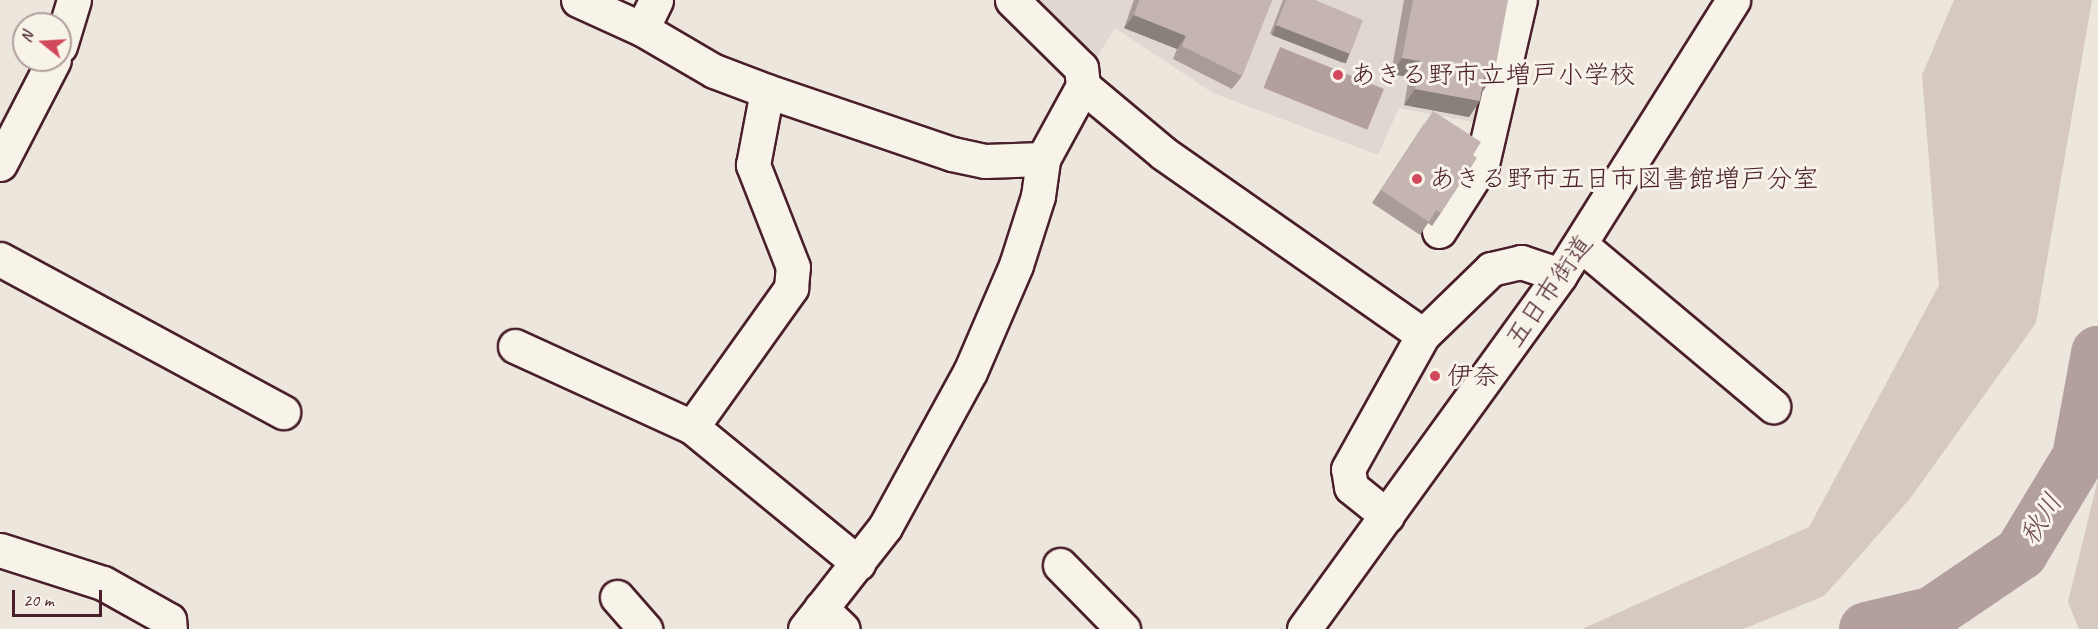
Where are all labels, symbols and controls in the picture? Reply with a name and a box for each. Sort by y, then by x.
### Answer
north arrow [12,12,72,72]
text: N [16,29,38,45]
place label: あきる野市立増戸小学校 [1350,59,1636,91]
marker: あきる野市立増戸小学校 [1331,68,1345,82]
place label: あきる野市五日市図書館増戸分室 [1429,163,1819,195]
marker: あきる野市五日市図書館増戸分室 [1410,172,1424,186]
street label: 五日市街道 [1499,229,1599,353]
place label: 伊奈 [1447,360,1499,392]
marker: 伊奈 [1428,369,1442,383]
water label: 秋川 [2013,488,2069,550]
scale bar [15,578,105,616]
text: 20 m [23,589,54,611]

